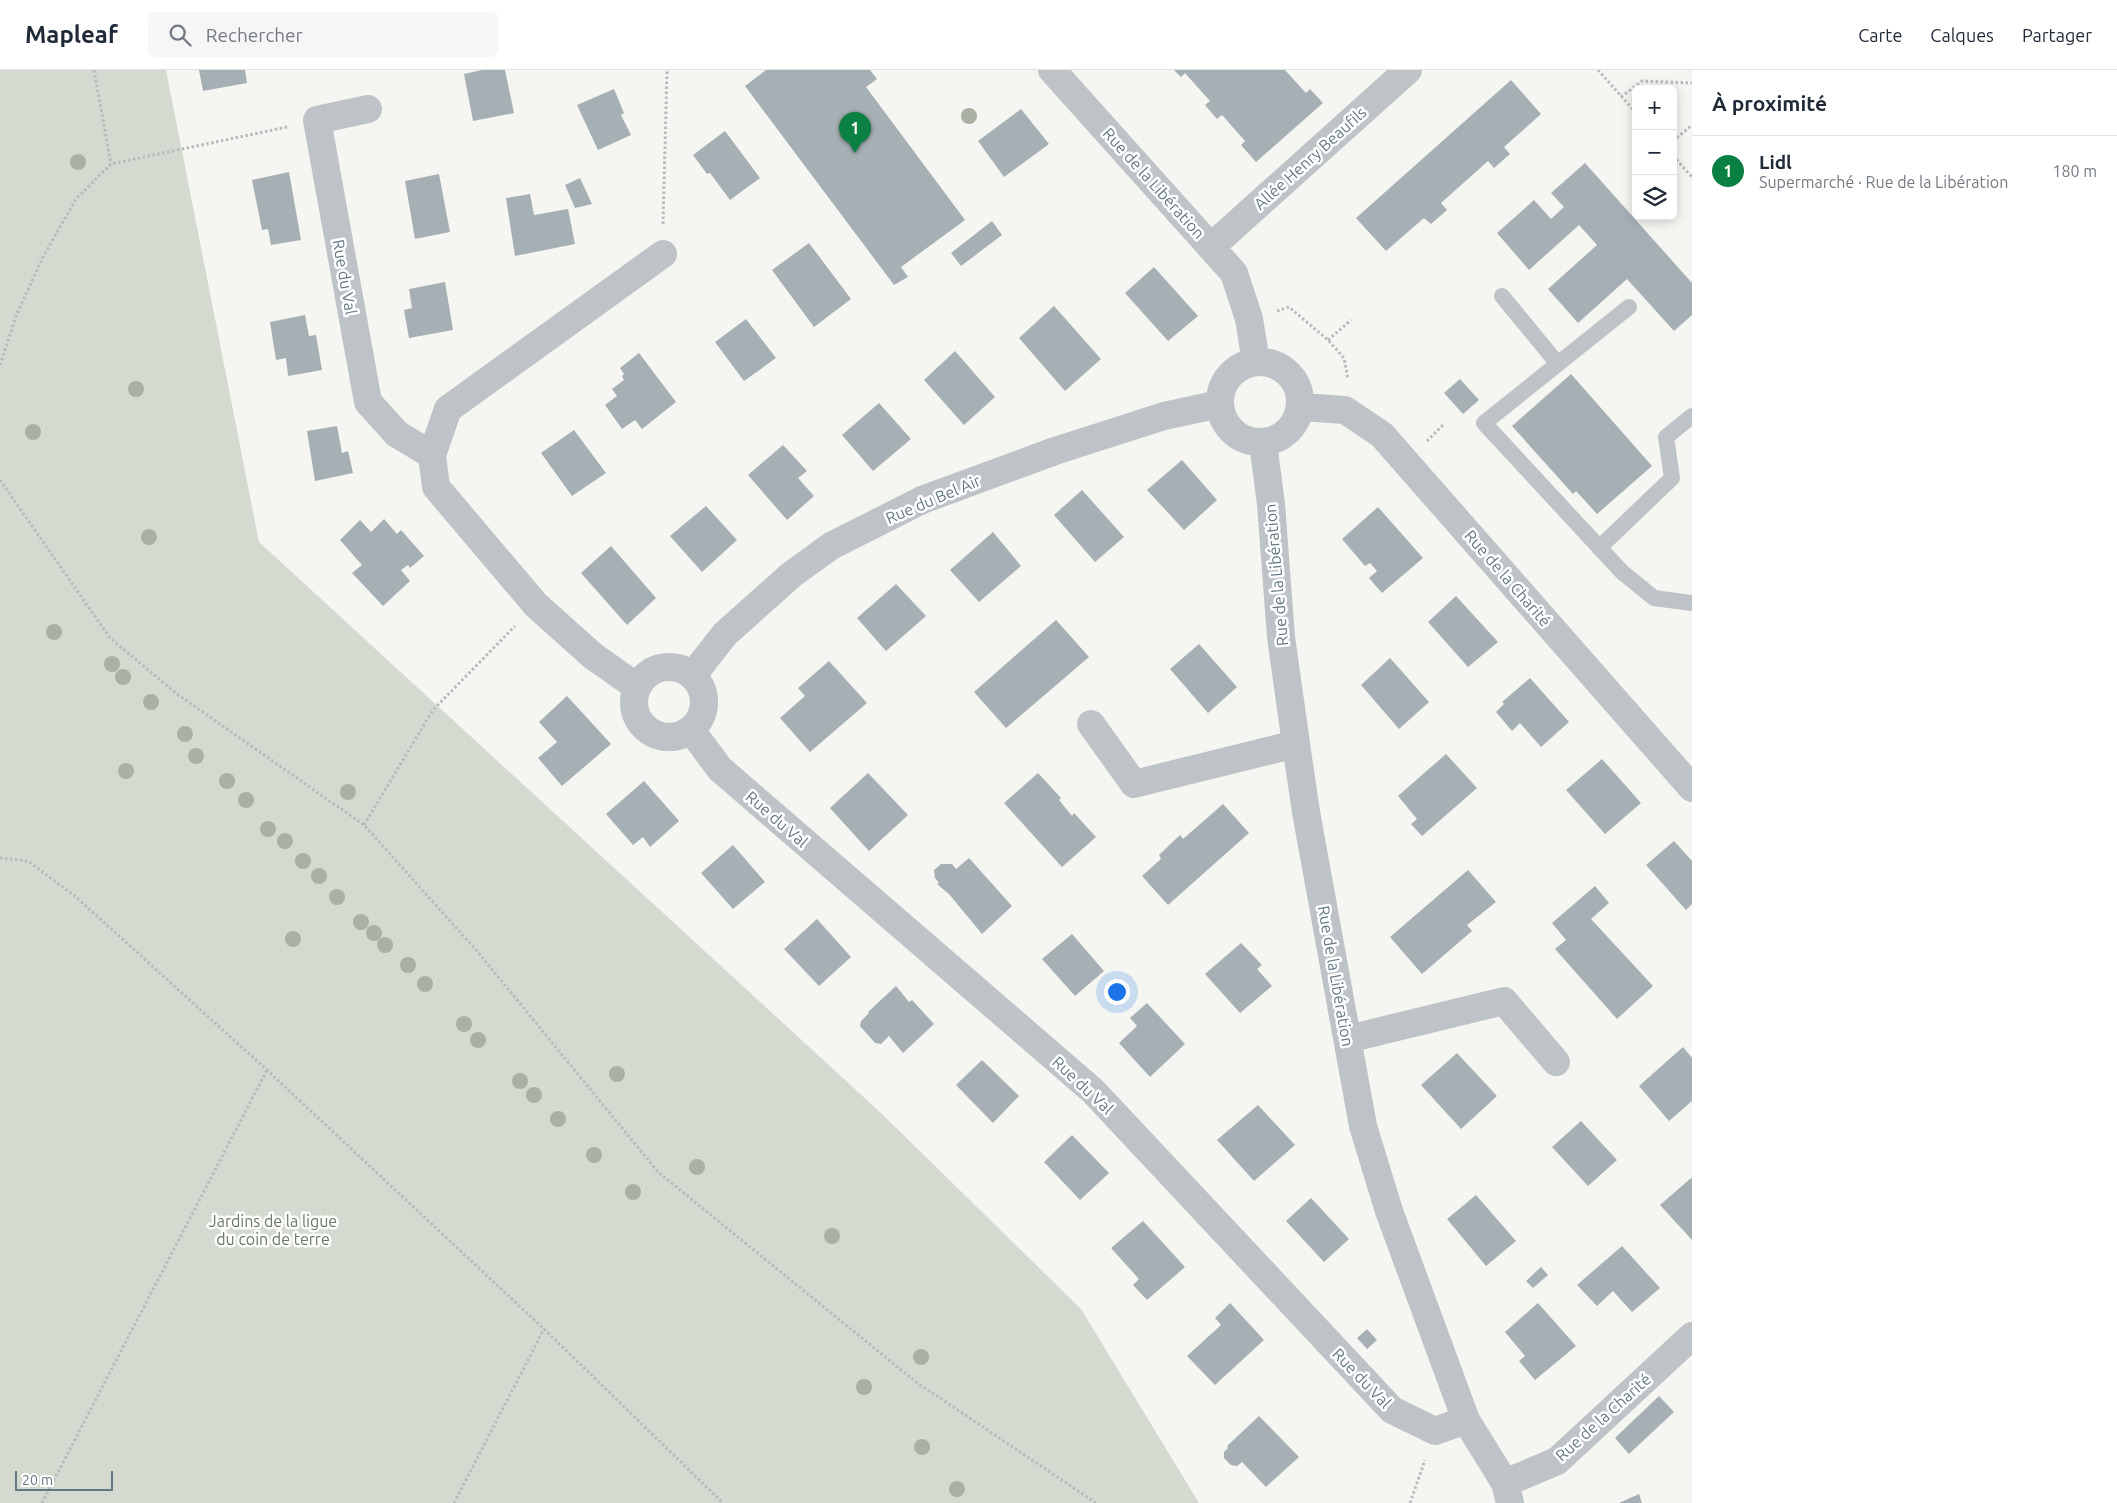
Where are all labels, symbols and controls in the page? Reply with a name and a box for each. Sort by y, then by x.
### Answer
search box [148,12,498,57]
text: Mapleaf [25,21,118,48]
icon: search [166,21,194,49]
text: Rechercher [206,24,303,46]
text: Carte [1858,25,1902,45]
text: Calques [1930,25,1994,45]
text: Partager [2022,25,2092,45]
map controls [1632,85,1677,220]
button: + [1632,85,1677,130]
text: À proximité [1712,91,1827,115]
street label: Allée Henry Beaufils [1250,103,1370,213]
pin: 1 [839,112,871,153]
street label: Rue de la Libération [1100,124,1208,242]
button: − [1632,130,1677,175]
text: Lidl [1759,151,1792,173]
text: 1 [1723,162,1733,180]
text: 180 m [2052,162,2097,180]
text: Supermarché · Rue de la Libération [1759,173,2008,191]
button: layers [1632,175,1677,220]
street label: Rue du Val [330,238,360,316]
street label: Rue du Bel Air [883,471,983,527]
street label: Rue de la Libération [1261,503,1291,647]
street label: Rue de la Charité [1461,526,1555,630]
street label: Rue du Val [742,787,812,851]
street label: Rue de la Libération [1315,904,1357,1048]
your location [1104,979,1130,1005]
street label: Rue du Val [1049,1052,1117,1118]
park label: Jardins de la ligue du coin de terre [209,1212,337,1248]
street label: Rue du Val [1329,1344,1395,1412]
street label: Rue de la Charité [1552,1370,1654,1464]
scale bar [15,1468,112,1491]
text: 20 m [22,1472,53,1488]

